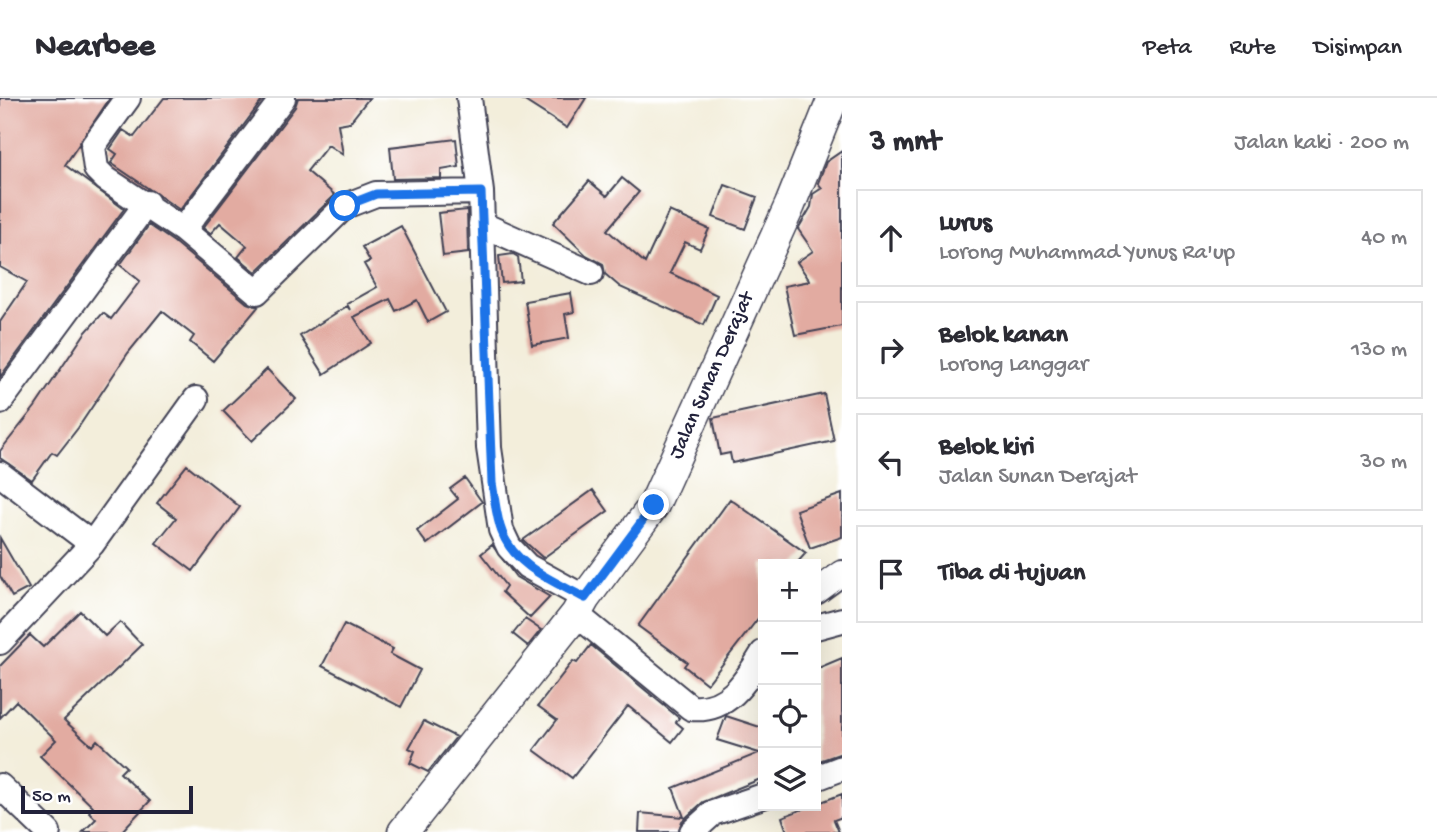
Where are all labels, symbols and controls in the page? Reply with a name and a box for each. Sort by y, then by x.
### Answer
text: Nearbee [35,29,155,67]
text: Peta [1143,34,1192,63]
text: Rute [1230,34,1276,63]
text: Disimpan [1314,34,1402,63]
text: 3 mnt [870,126,940,161]
text: Jalan kaki · 200 m [1234,130,1409,157]
route start [329,190,360,221]
text: Lurus [939,209,992,240]
icon: ahead [872,219,910,257]
text: 40 m [1361,225,1407,252]
text: Lorong Muhammad Yunus Ra'up [939,240,1235,267]
street label: Jalan Sunan Derajat [665,286,762,463]
text: Belok kanan [939,321,1068,352]
icon: right [872,331,910,369]
text: 130 m [1351,337,1407,364]
text: Lorong Langgar [939,352,1088,379]
text: Belok kiri [939,433,1035,464]
icon: left [872,443,910,481]
text: 30 m [1360,449,1407,476]
text: Jalan Sunan Derajat [939,464,1136,491]
route end [638,489,669,520]
icon: arrive [872,555,910,593]
map controls [758,559,821,811]
button: + [758,559,821,622]
text: Tiba di tujuan [939,559,1085,590]
button: − [758,622,821,685]
button: locate [758,685,821,748]
button: layers [758,748,821,811]
scale bar [21,783,192,815]
text: 50 m [32,786,71,809]

